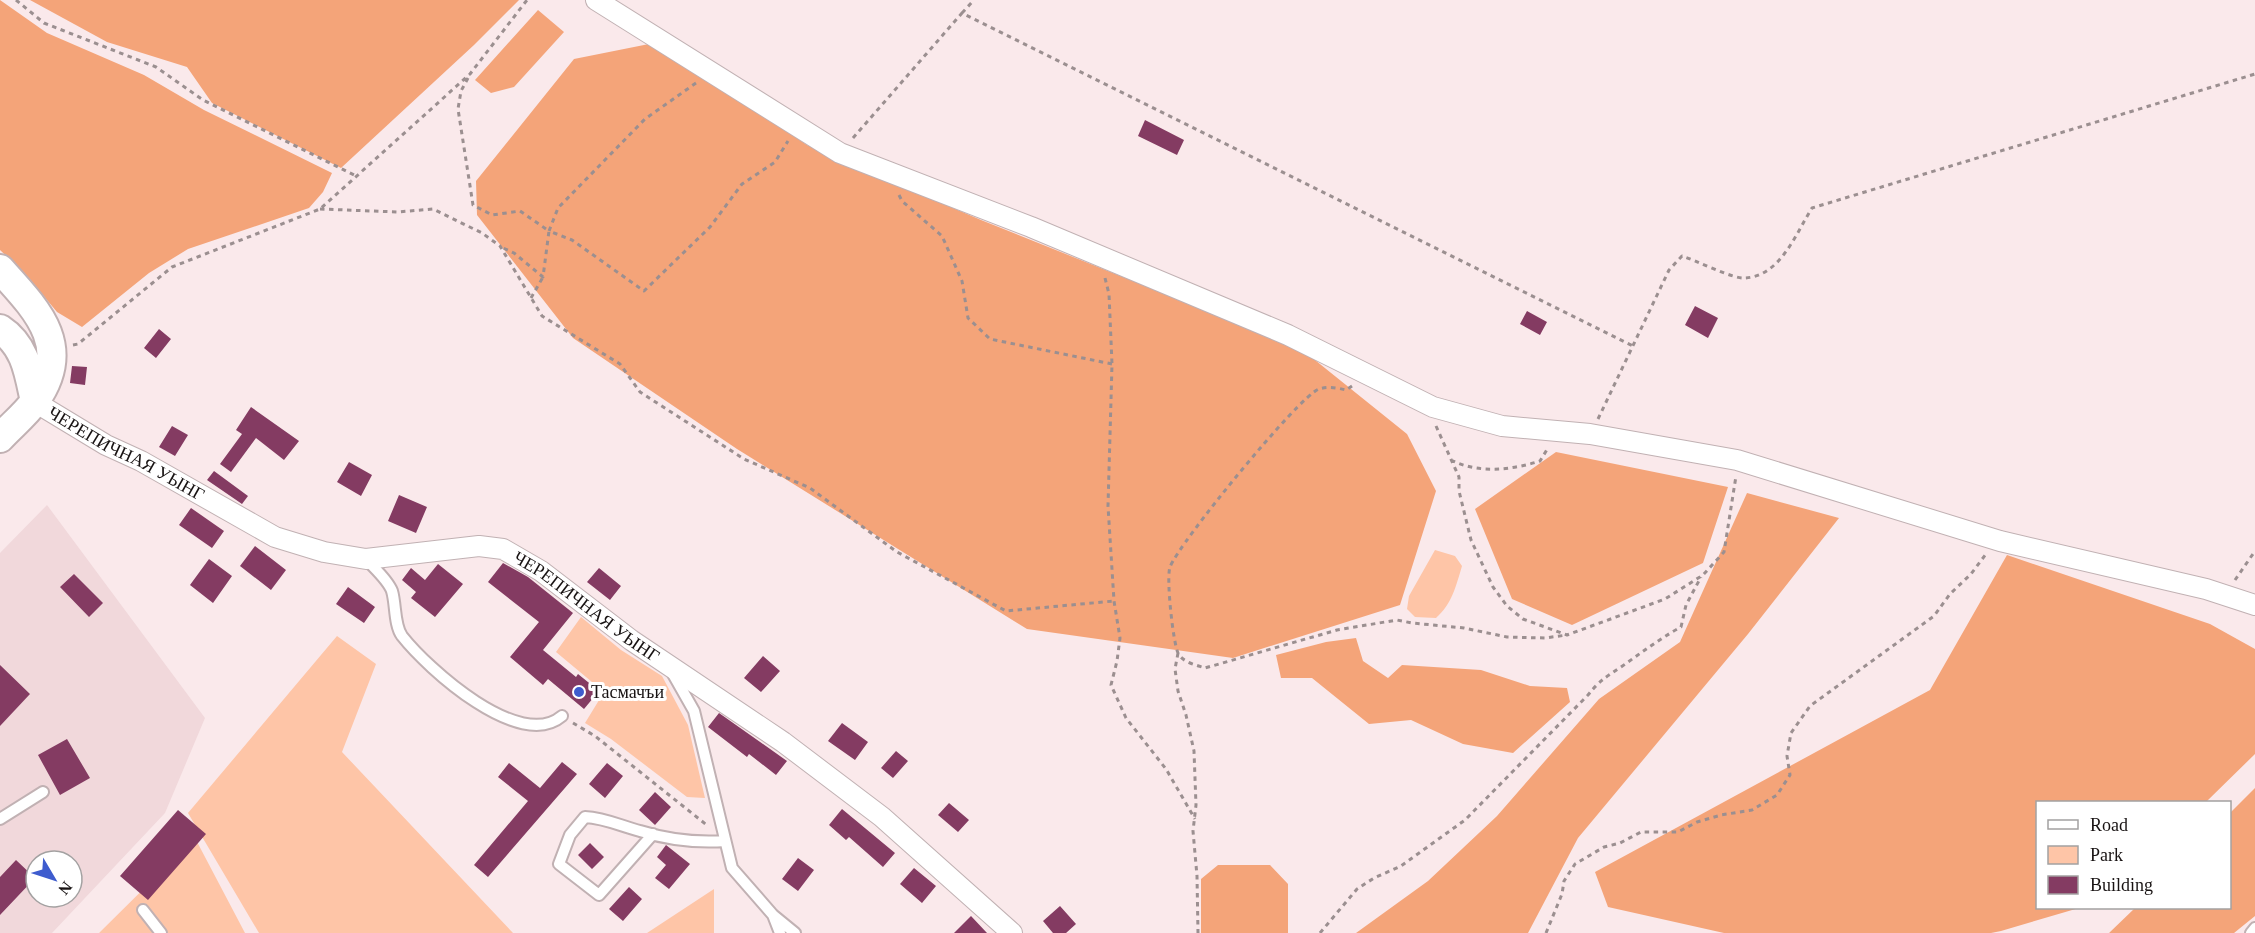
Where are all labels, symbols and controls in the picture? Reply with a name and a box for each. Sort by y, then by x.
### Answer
street label: ЧЕРЕПИЧНАЯ УЫНГ [44,402,208,505]
street label: ЧЕРЕПИЧНАЯ УЫНГ [510,547,663,666]
place label: Тасмачъи [591,682,664,702]
marker: Тасмачъи [572,685,586,699]
legend [2036,801,2231,909]
text: Road [2090,815,2128,835]
text: Park [2090,845,2123,865]
north arrow [24,849,84,909]
text: Building [2090,875,2153,895]
text: N [55,878,76,898]

